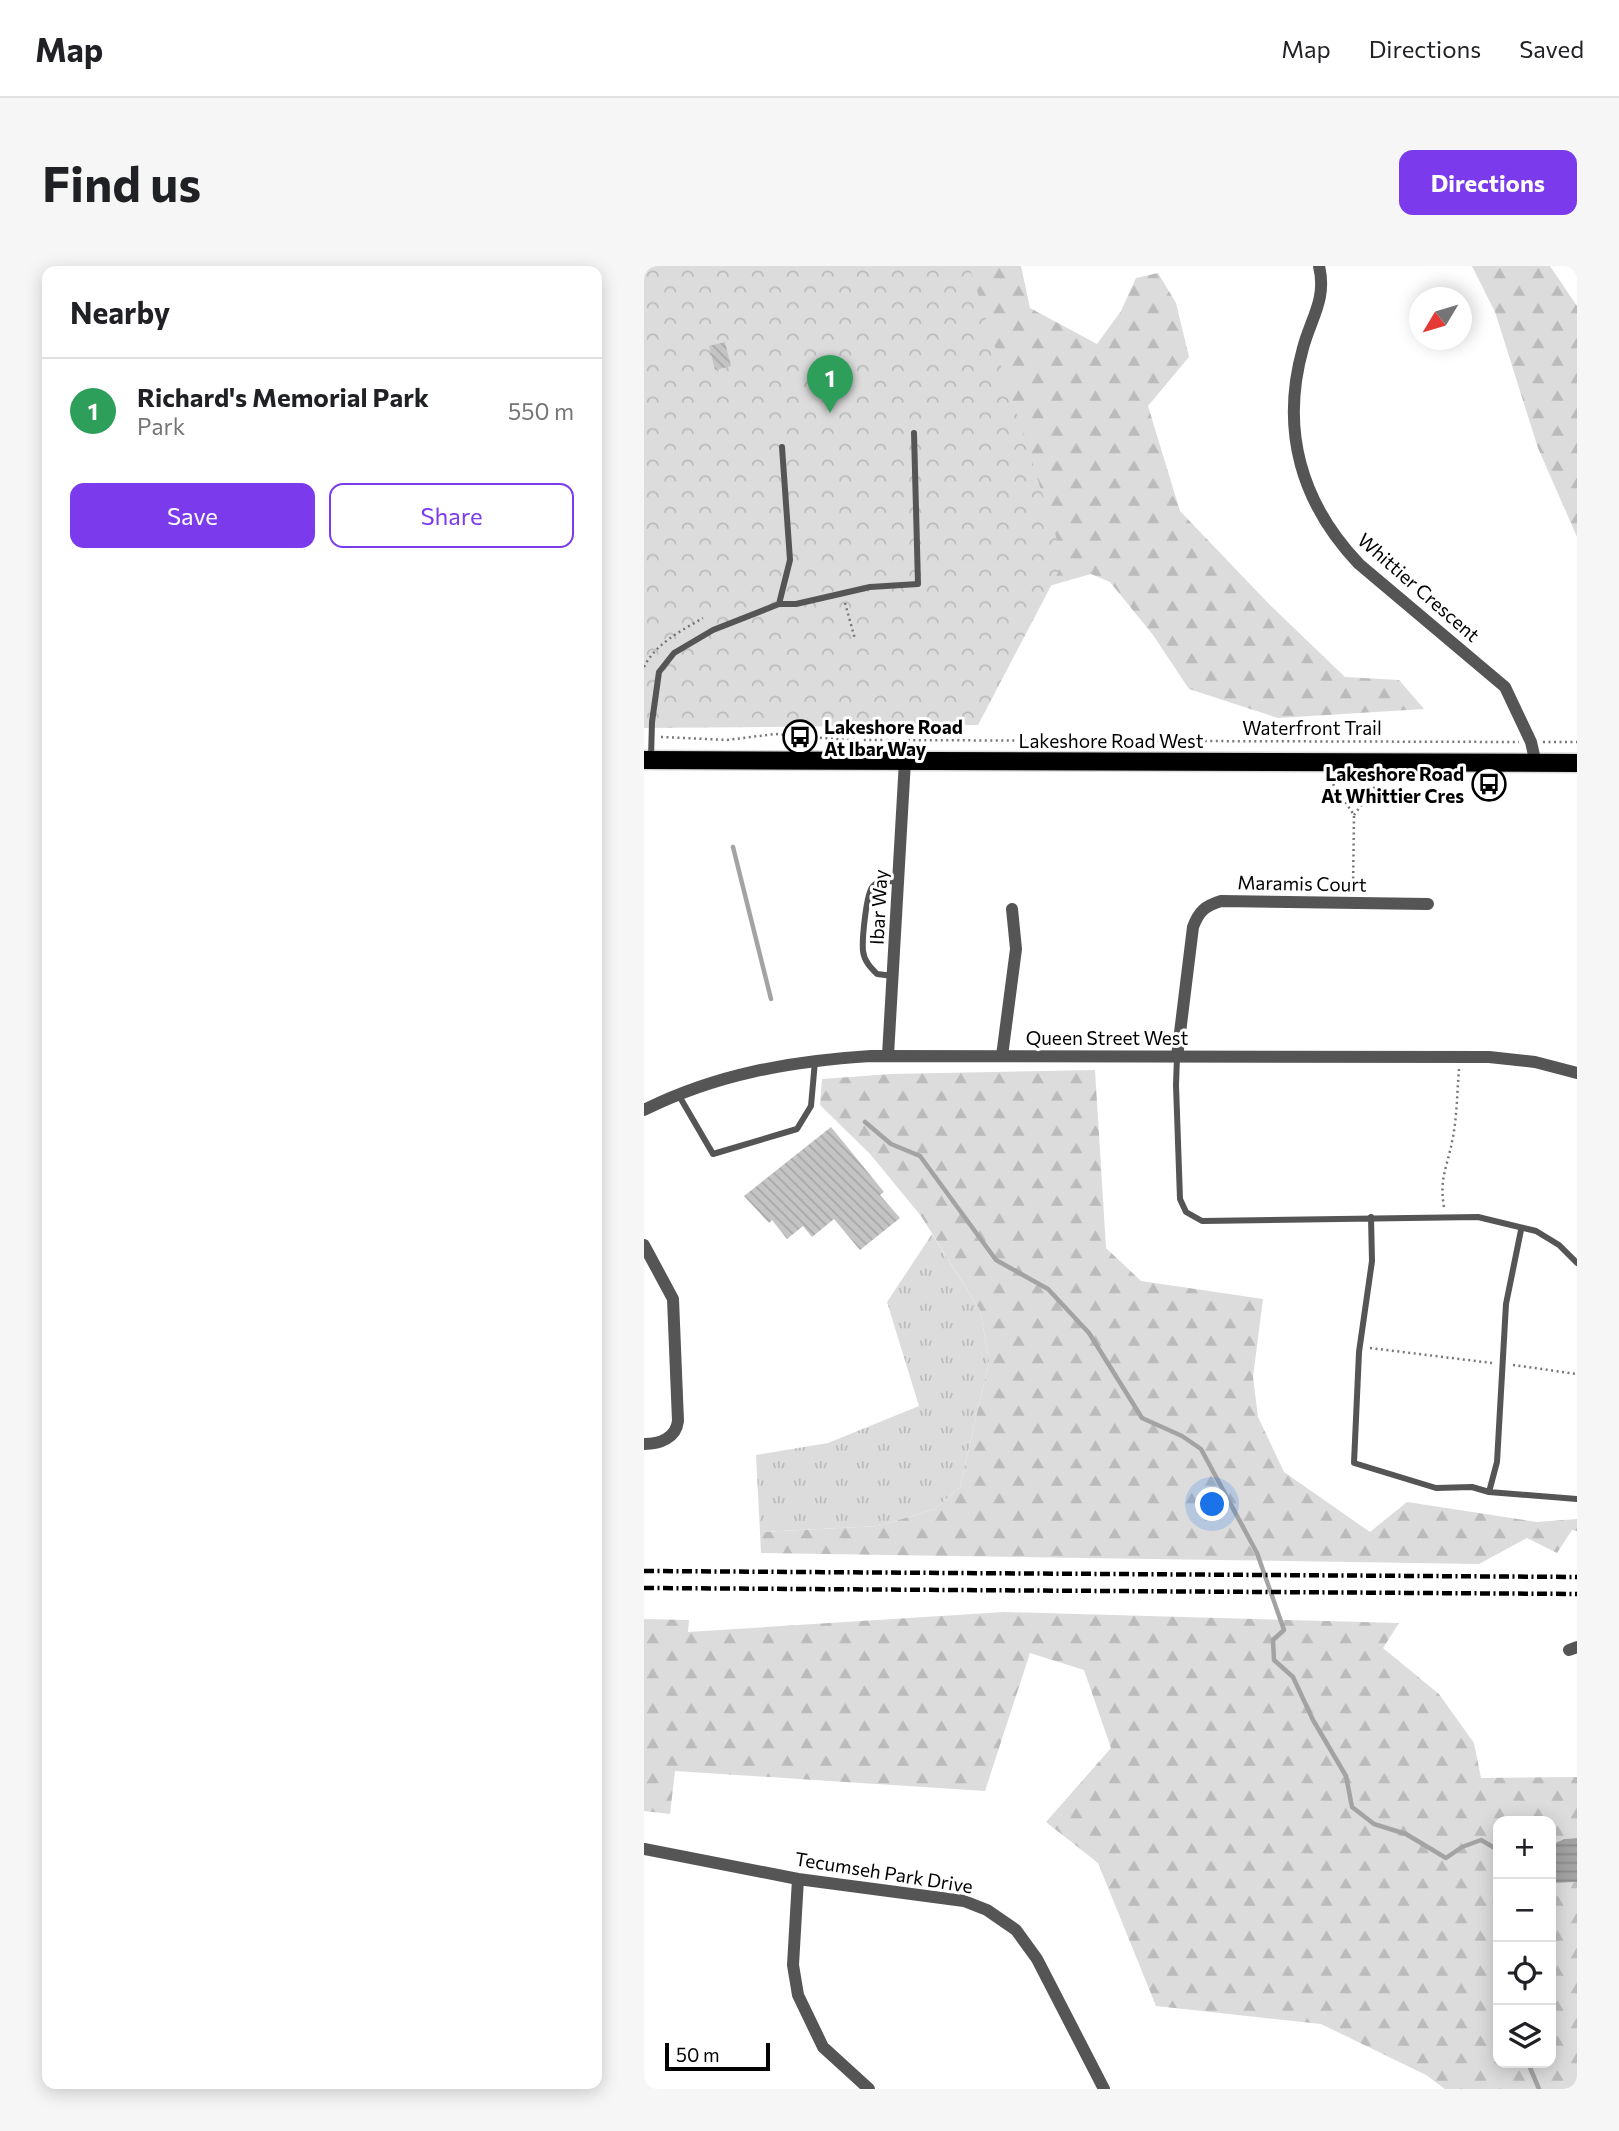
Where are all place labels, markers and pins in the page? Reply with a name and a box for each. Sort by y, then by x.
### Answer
pin: 1 [807,355,853,413]
place label: Lakeshore Road At Ibar Way [824,715,963,760]
bus stop icon: Lakeshore Road At Ibar Way [781,718,819,756]
place label: Lakeshore Road At Whittier Cres [1321,762,1464,807]
bus stop icon: Lakeshore Road At Whittier Cres [1470,765,1508,803]

